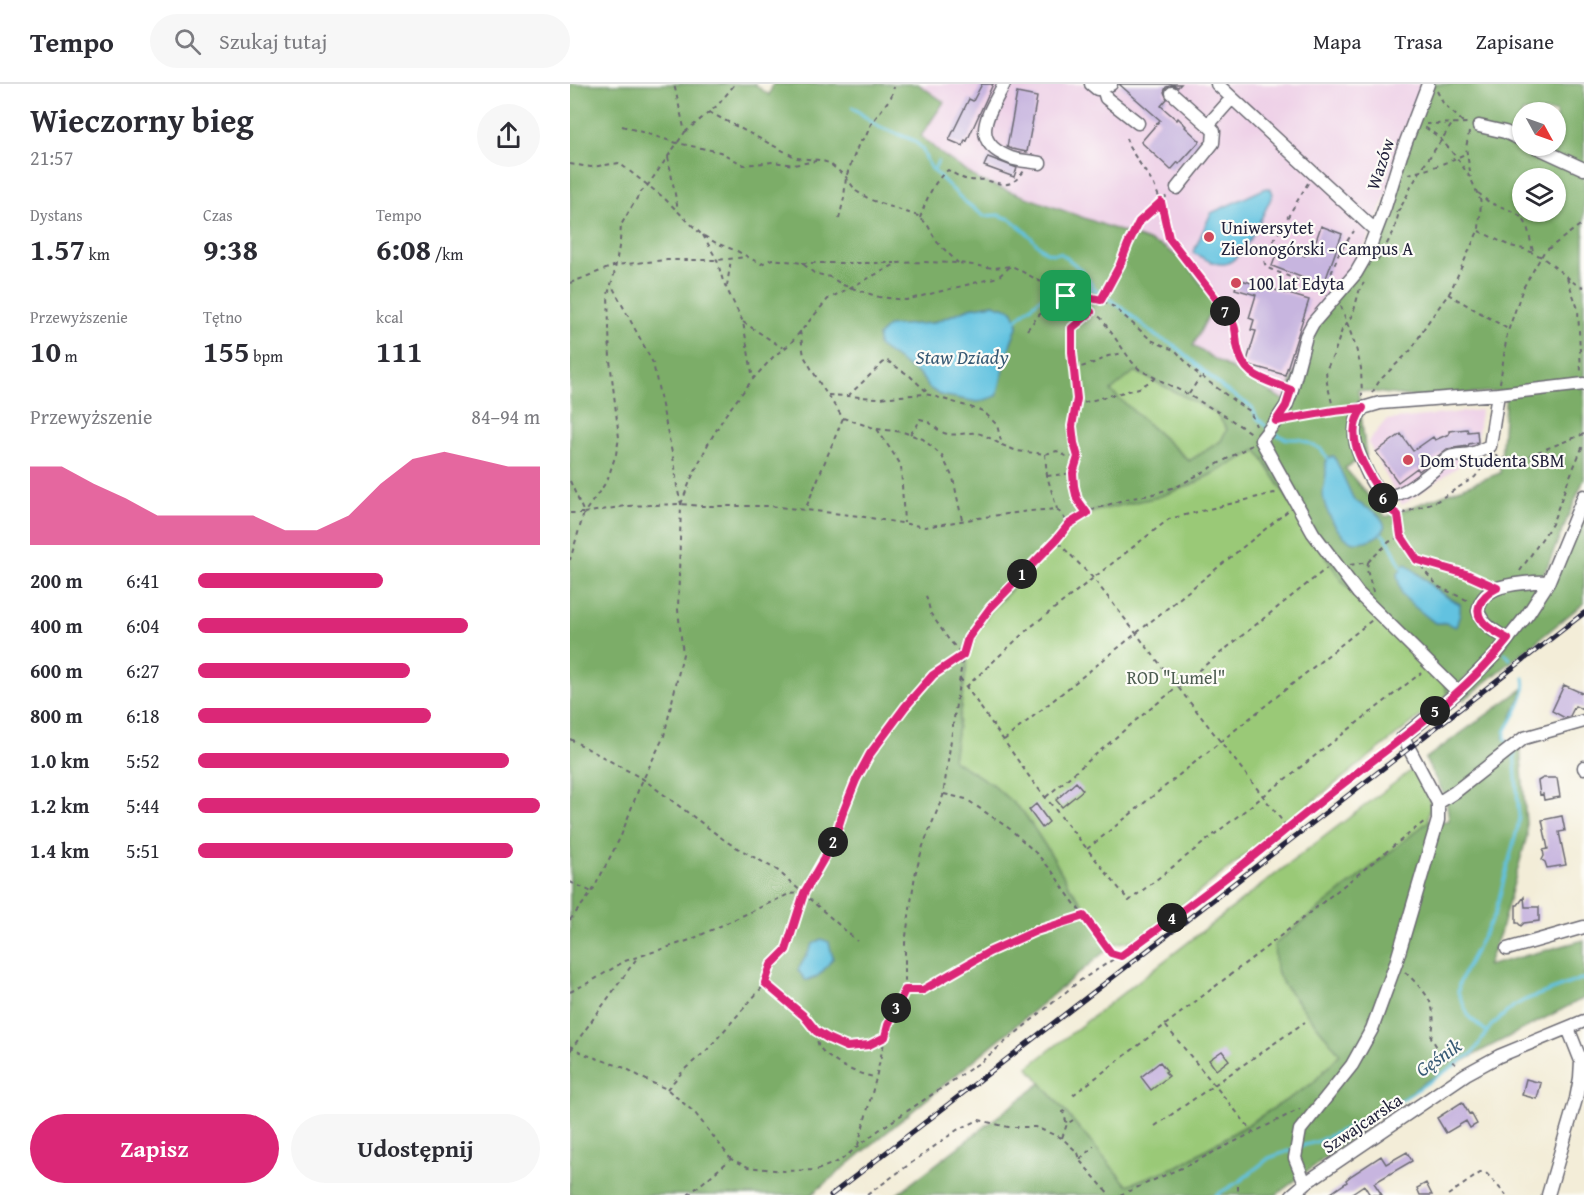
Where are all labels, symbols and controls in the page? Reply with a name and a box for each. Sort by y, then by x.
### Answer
search box [150,14,570,68]
text: Tempo [30,21,114,62]
icon: search [171,25,204,58]
text: Szukaj tutaj [219,25,327,57]
text: Mapa [1313,26,1361,57]
text: Trasa [1394,26,1443,57]
text: Zapisane [1476,26,1554,57]
text: Wieczorny bieg [30,96,254,144]
north arrow [1512,102,1566,156]
map controls [1512,102,1566,222]
button: share [477,104,540,167]
street label: Wazów [1359,134,1401,193]
text: 21:57 [30,143,73,172]
button: layers [1512,168,1566,222]
text: Dystans [30,203,83,227]
text: Czas [203,203,233,227]
text: Tempo [376,203,422,227]
place label: Uniwersytet Zielonogórski - Campus A [1221,214,1413,262]
text: 1.57 [30,227,85,271]
text: 9:38 [203,227,258,271]
text: 6:08 [376,227,431,271]
marker: Uniwersytet Zielonogórski - Campus A [1202,230,1216,244]
text: km [85,242,110,266]
text: /km [431,242,463,266]
pin [1040,270,1091,321]
place label: 100 lat Edyta [1248,270,1345,297]
marker: 100 lat Edyta [1229,276,1243,290]
icon: arrive [1049,279,1082,312]
pin: 7 [1210,296,1240,326]
text: 7 [1221,299,1229,323]
text: Przewyższenie [30,305,128,329]
text: Tętno [203,305,242,329]
text: kcal [376,305,403,329]
text: 10 [30,329,61,373]
text: 155 [203,329,250,373]
text: 111 [376,329,423,373]
water label: Staw Dziady [915,342,1009,371]
text: m [61,344,78,368]
text: bpm [250,344,283,368]
text: Przewyższenie [30,402,152,431]
text: 84–94 m [471,402,540,431]
place label: Dom Studenta SBM [1420,447,1565,474]
marker: Dom Studenta SBM [1401,453,1415,467]
pin: 6 [1368,483,1398,513]
text: 6 [1379,486,1387,510]
pin: 1 [1007,559,1037,589]
text: 1 [1018,562,1026,586]
text: 200 m [30,566,83,595]
text: 6:41 [126,566,160,595]
text: 400 m [30,611,83,640]
text: 6:04 [126,611,160,640]
text: 600 m [30,656,83,685]
text: 6:27 [126,656,160,685]
park label: ROD "Lumel" [1127,664,1225,691]
pin: 5 [1420,696,1450,726]
text: 5 [1431,699,1439,723]
text: 800 m [30,701,83,730]
text: 6:18 [126,701,160,730]
text: 1.0 km [30,746,89,775]
text: 5:52 [126,746,160,775]
text: 1.2 km [30,791,89,820]
text: 5:44 [126,791,160,820]
pin: 2 [818,827,848,857]
text: 2 [829,830,837,854]
text: 1.4 km [30,836,89,865]
text: 5:51 [126,836,160,865]
pin: 4 [1157,903,1187,933]
text: 4 [1168,906,1176,930]
pin: 3 [881,993,911,1023]
text: 3 [892,996,900,1020]
water label: Gęśnik [1409,1030,1468,1083]
street label: Szwajcarska [1317,1086,1408,1160]
button: Zapisz [30,1114,279,1183]
button: Udostępnij [291,1114,540,1183]

